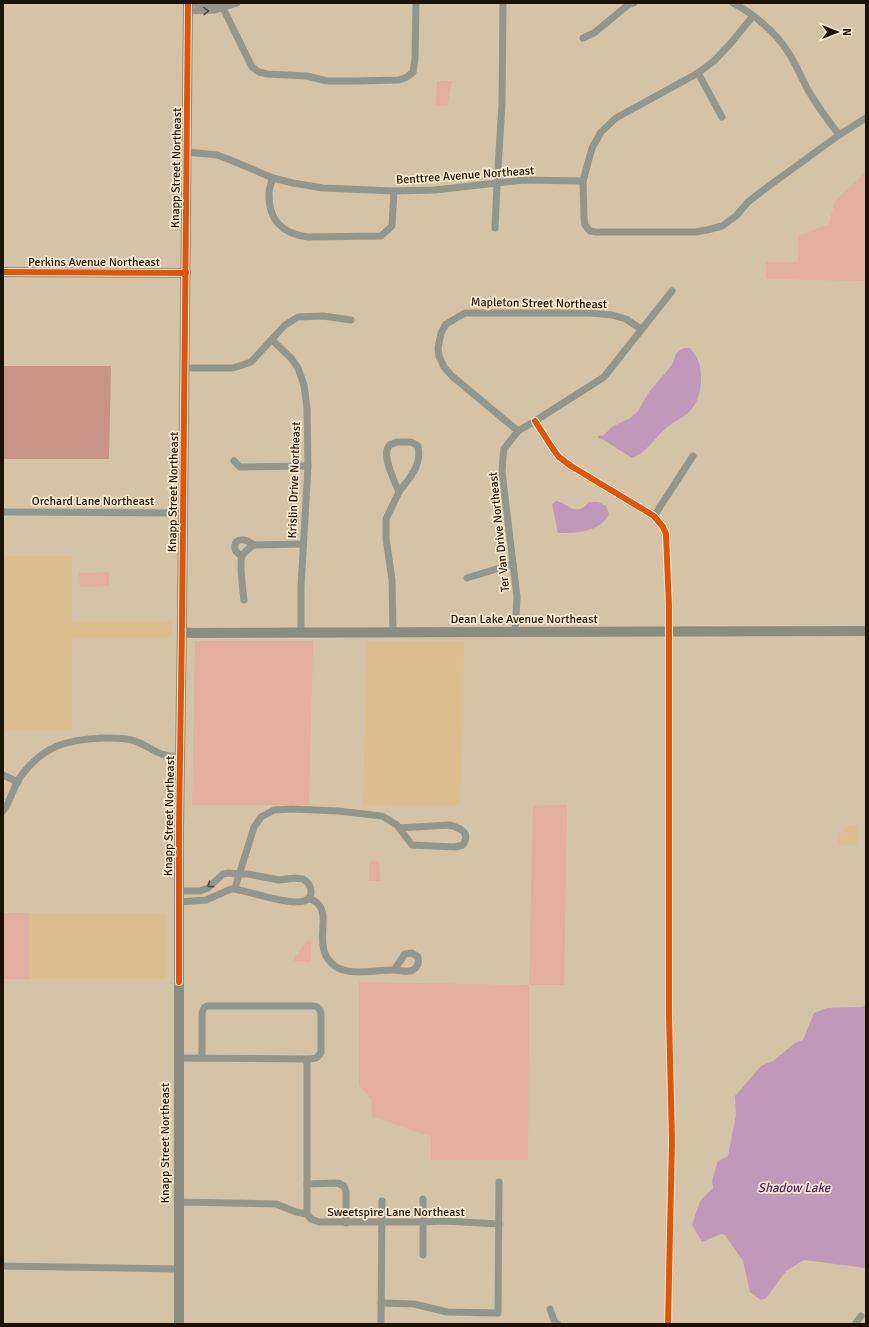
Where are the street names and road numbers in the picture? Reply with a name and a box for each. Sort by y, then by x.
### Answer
street label: Knapp Street Northeast [168,108,185,228]
street label: Benttree Avenue Northeast [395,163,535,188]
street label: Perkins Avenue Northeast [28,255,160,270]
street label: Mapleton Street Northeast [471,295,607,312]
street label: Krislin Drive Northeast [285,421,304,539]
street label: Knapp Street Northeast [165,432,182,552]
street label: Ter Van Drive Northeast [486,471,513,593]
street label: Orchard Lane Northeast [32,494,154,509]
street label: Dean Lake Avenue Northeast [450,612,598,627]
street label: Knapp Street Northeast [161,756,178,876]
street label: Knapp Street Northeast [158,1083,173,1203]
street label: Sweetspire Lane Northeast [327,1205,465,1220]

